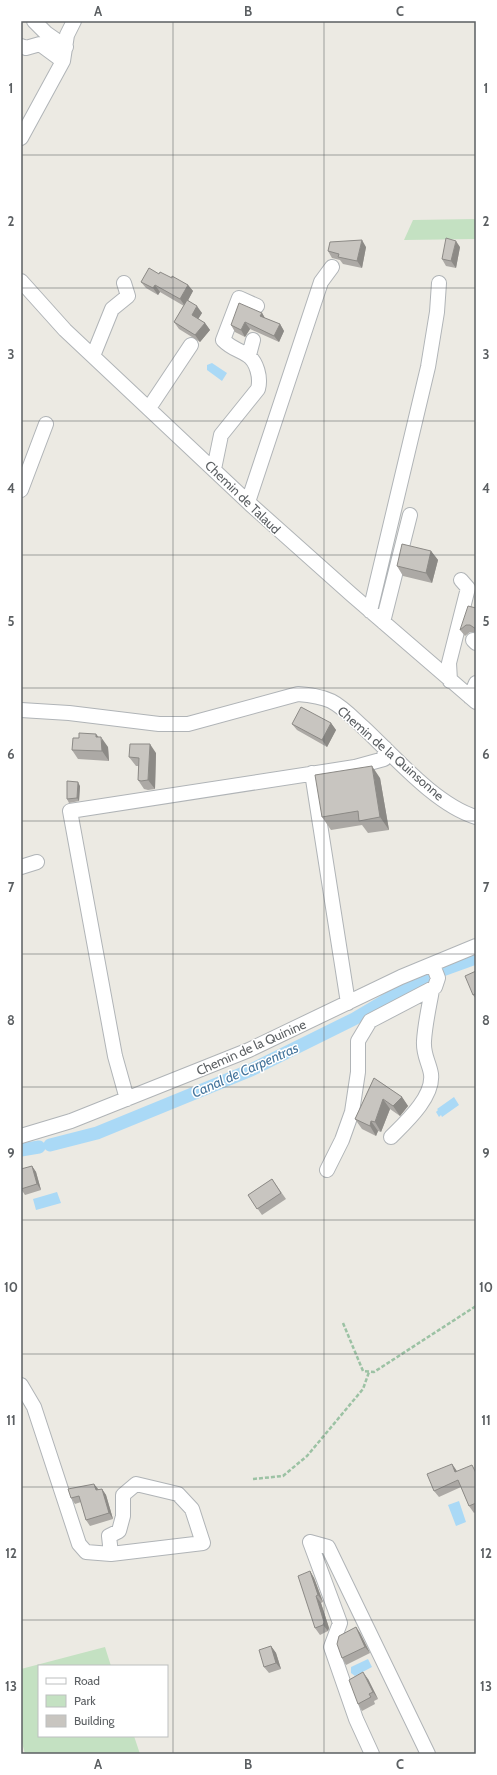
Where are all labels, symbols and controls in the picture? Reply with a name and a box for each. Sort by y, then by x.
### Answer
text: A [94,3,103,19]
text: B [244,3,252,19]
text: C [396,3,404,19]
text: 1 [9,80,13,96]
text: 1 [484,80,488,96]
text: 2 [8,213,15,229]
text: 2 [483,213,490,229]
text: 3 [7,346,15,362]
text: 3 [482,346,490,362]
street label: Chemin de Talaud [202,457,284,537]
text: 4 [7,480,15,496]
text: 4 [482,480,490,496]
text: 5 [8,613,15,629]
text: 5 [483,613,490,629]
street label: Chemin de la Quinsonne [335,702,448,804]
text: 6 [7,746,15,762]
text: 6 [482,746,490,762]
text: 7 [8,879,15,895]
text: 7 [483,879,490,895]
text: 8 [7,1012,15,1028]
text: 8 [482,1012,490,1028]
street label: Chemin de la Quinine [194,1015,309,1078]
water label: Canal de Carpentras [189,1038,302,1102]
text: 9 [7,1145,15,1161]
text: 9 [482,1145,490,1161]
text: 10 [4,1279,18,1295]
text: 10 [479,1279,493,1295]
text: 11 [6,1412,16,1428]
text: 11 [481,1412,491,1428]
text: 12 [5,1545,17,1561]
text: 12 [480,1545,492,1561]
legend [38,1665,168,1737]
text: Road [74,1673,100,1688]
text: 13 [5,1678,17,1694]
text: 13 [480,1678,492,1694]
text: Park [74,1693,96,1708]
text: Building [74,1713,116,1728]
text: A [94,1756,103,1772]
text: B [244,1756,252,1772]
text: C [396,1756,404,1772]

